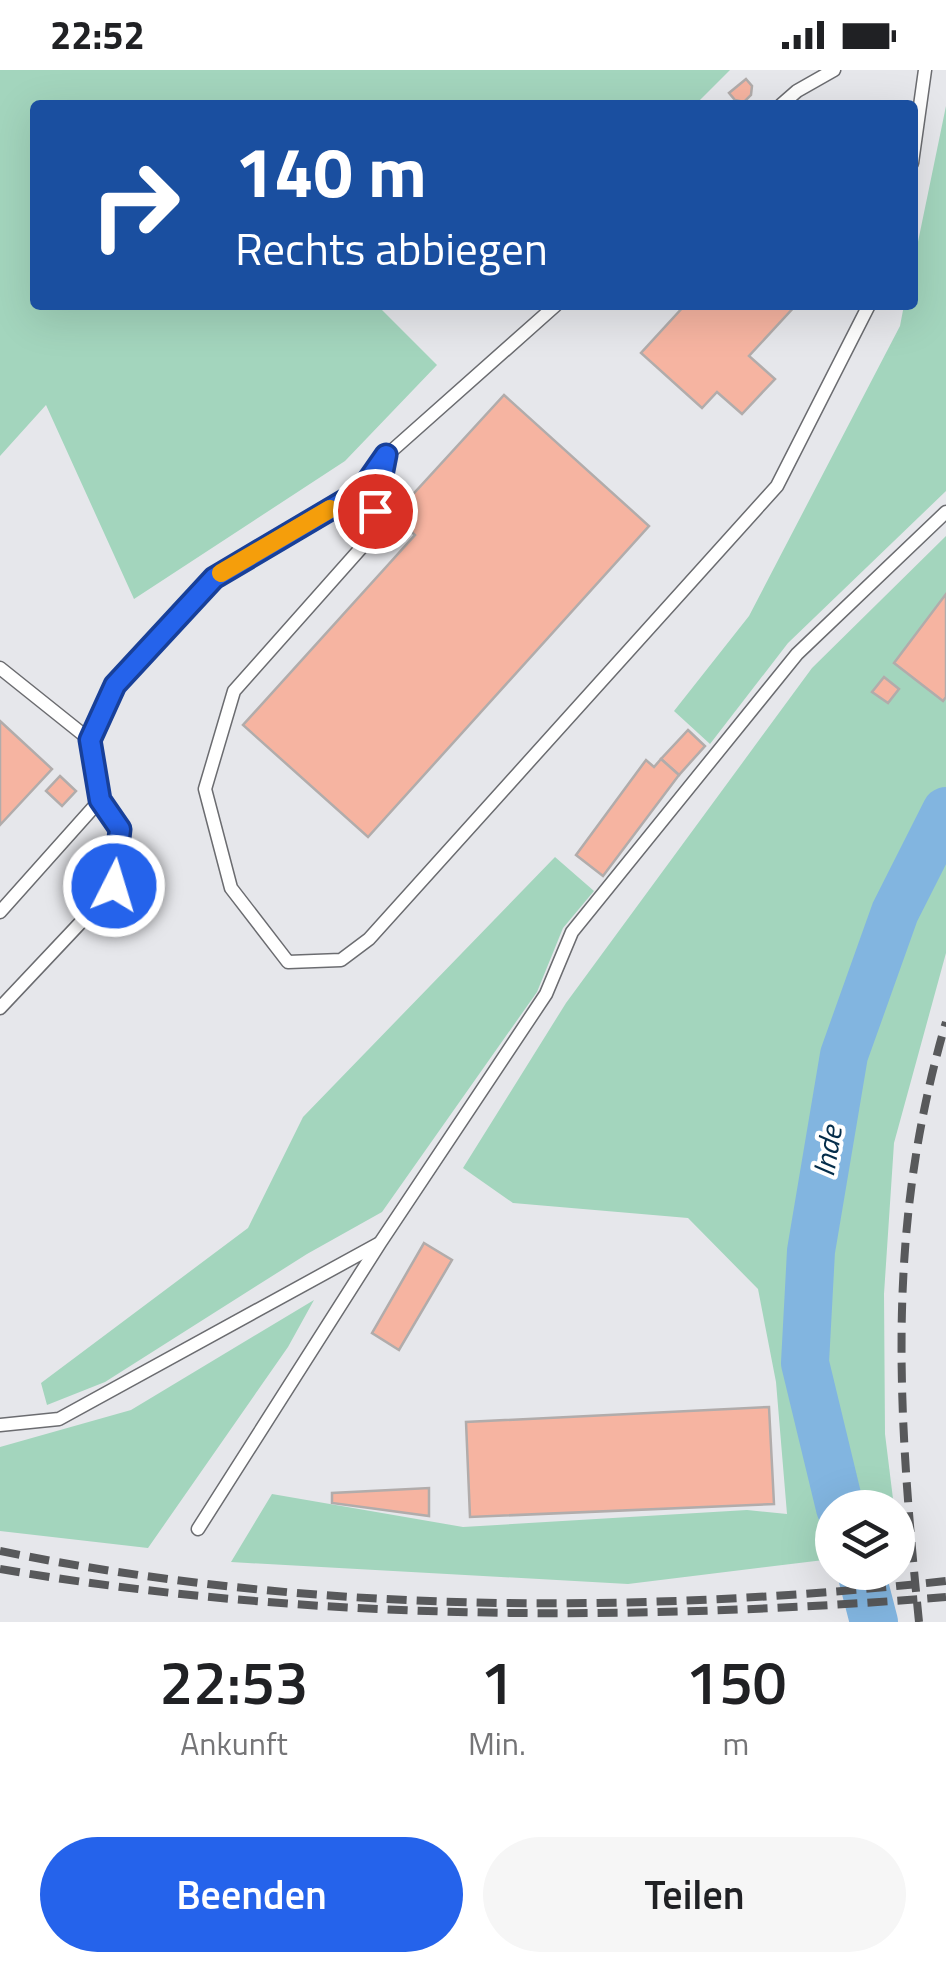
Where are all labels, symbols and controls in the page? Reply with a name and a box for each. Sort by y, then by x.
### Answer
text: 22:52 [50,6,145,64]
text: 140 m [235,118,427,224]
icon: right [70,140,200,270]
text: Rechts abbiegen [235,214,548,282]
pin [333,469,418,554]
icon: arrive [348,484,403,539]
position arrow [62,834,166,938]
water label: Inde [800,1120,854,1180]
map controls [815,1490,915,1590]
button: layers [815,1490,915,1590]
text: 22:53 [160,1636,308,1727]
text: 1 [480,1636,514,1727]
text: 150 [686,1636,786,1727]
text: Ankunft [180,1719,288,1767]
text: Min. [468,1719,526,1767]
text: m [723,1719,749,1767]
button: Beenden [40,1837,463,1952]
button: Teilen [483,1837,906,1952]

